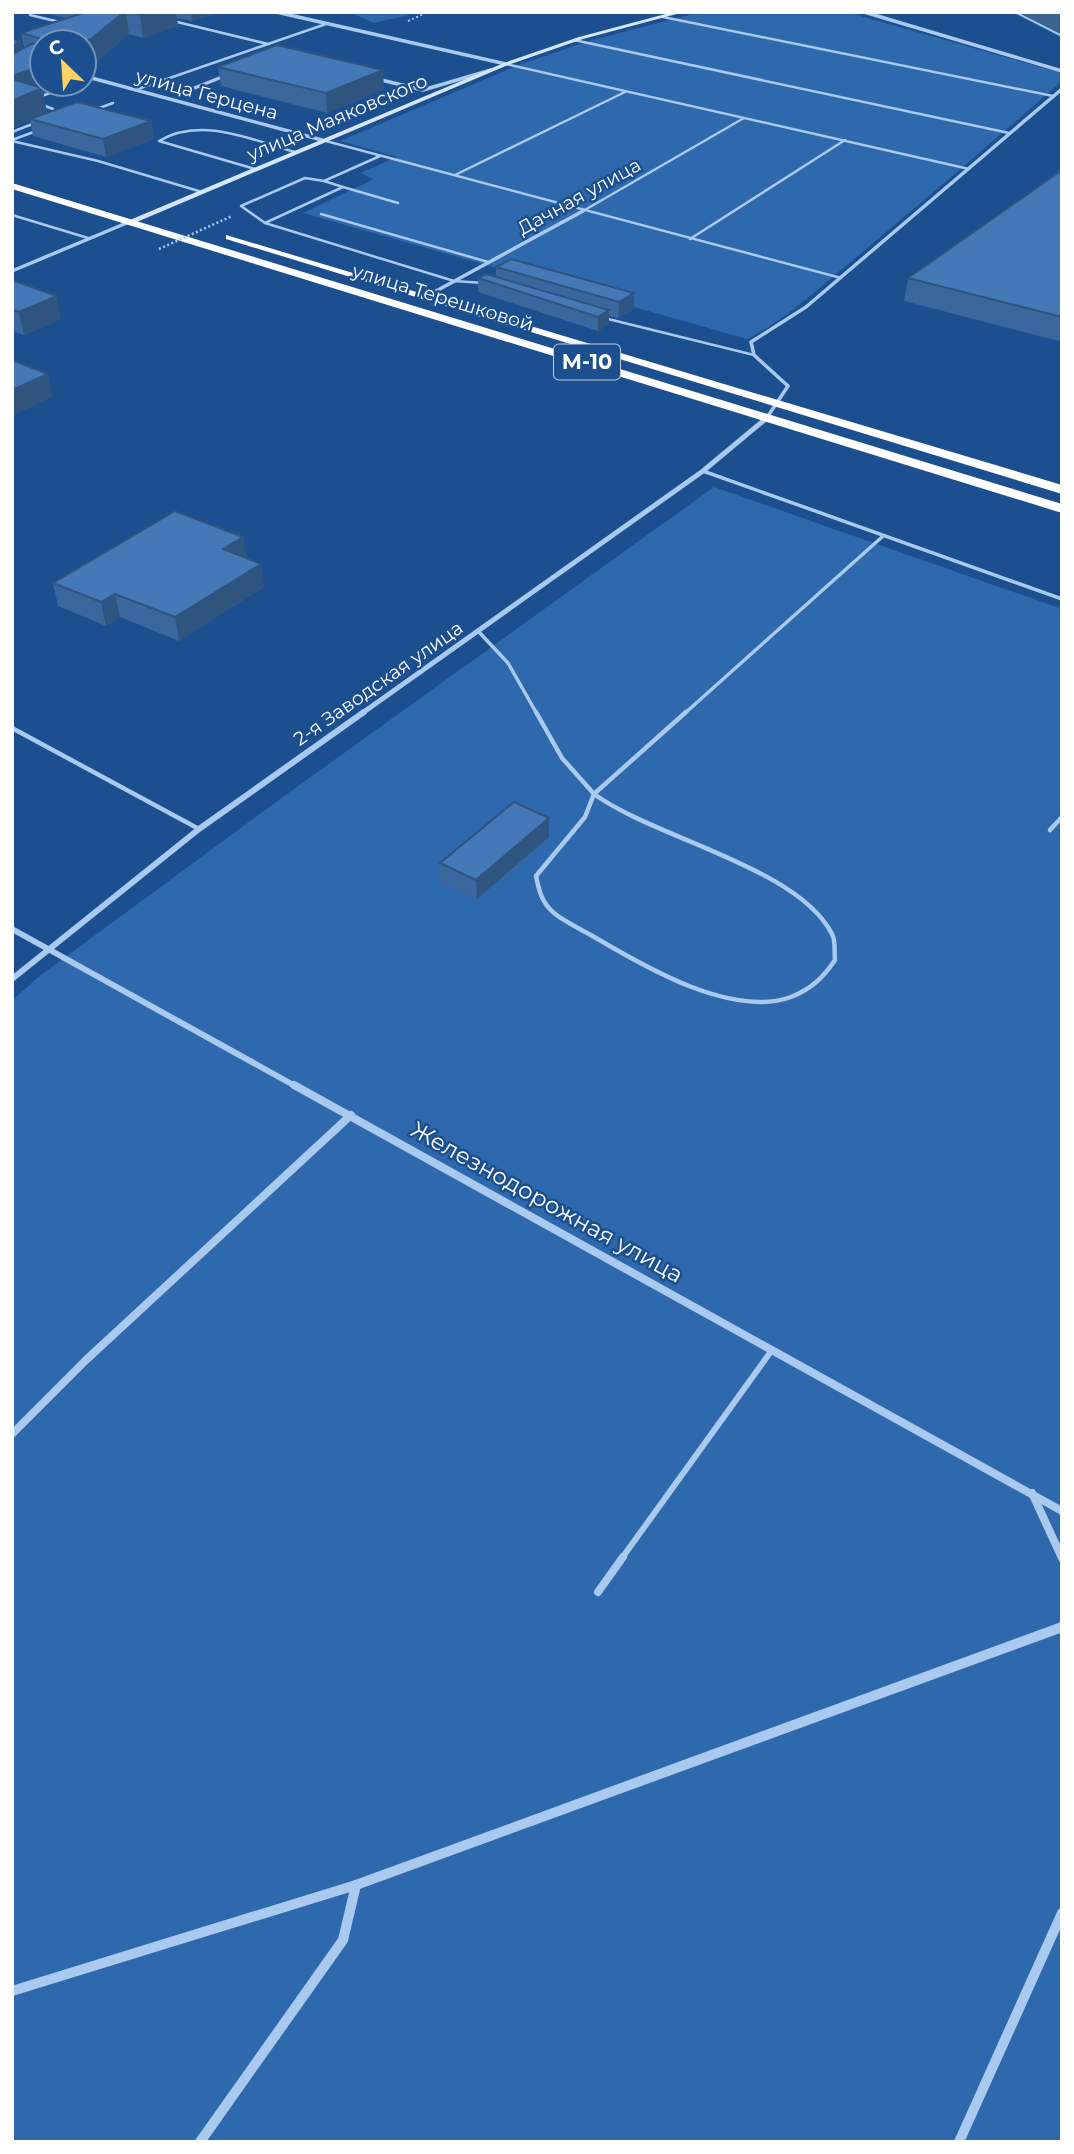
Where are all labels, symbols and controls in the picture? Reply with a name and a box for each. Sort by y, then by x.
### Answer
north arrow [28,28,98,98]
text: С [45,35,67,61]
street label: улица Герцена [132,64,281,125]
street label: улица Маяковского [243,69,431,166]
street label: Дачная улица [514,153,645,240]
street label: улица Терешковой [349,259,536,336]
road number: М-10 [554,344,620,380]
street label: 2-я Заводская улица [289,616,467,751]
street label: Железнодорожная улица [406,1115,688,1289]

